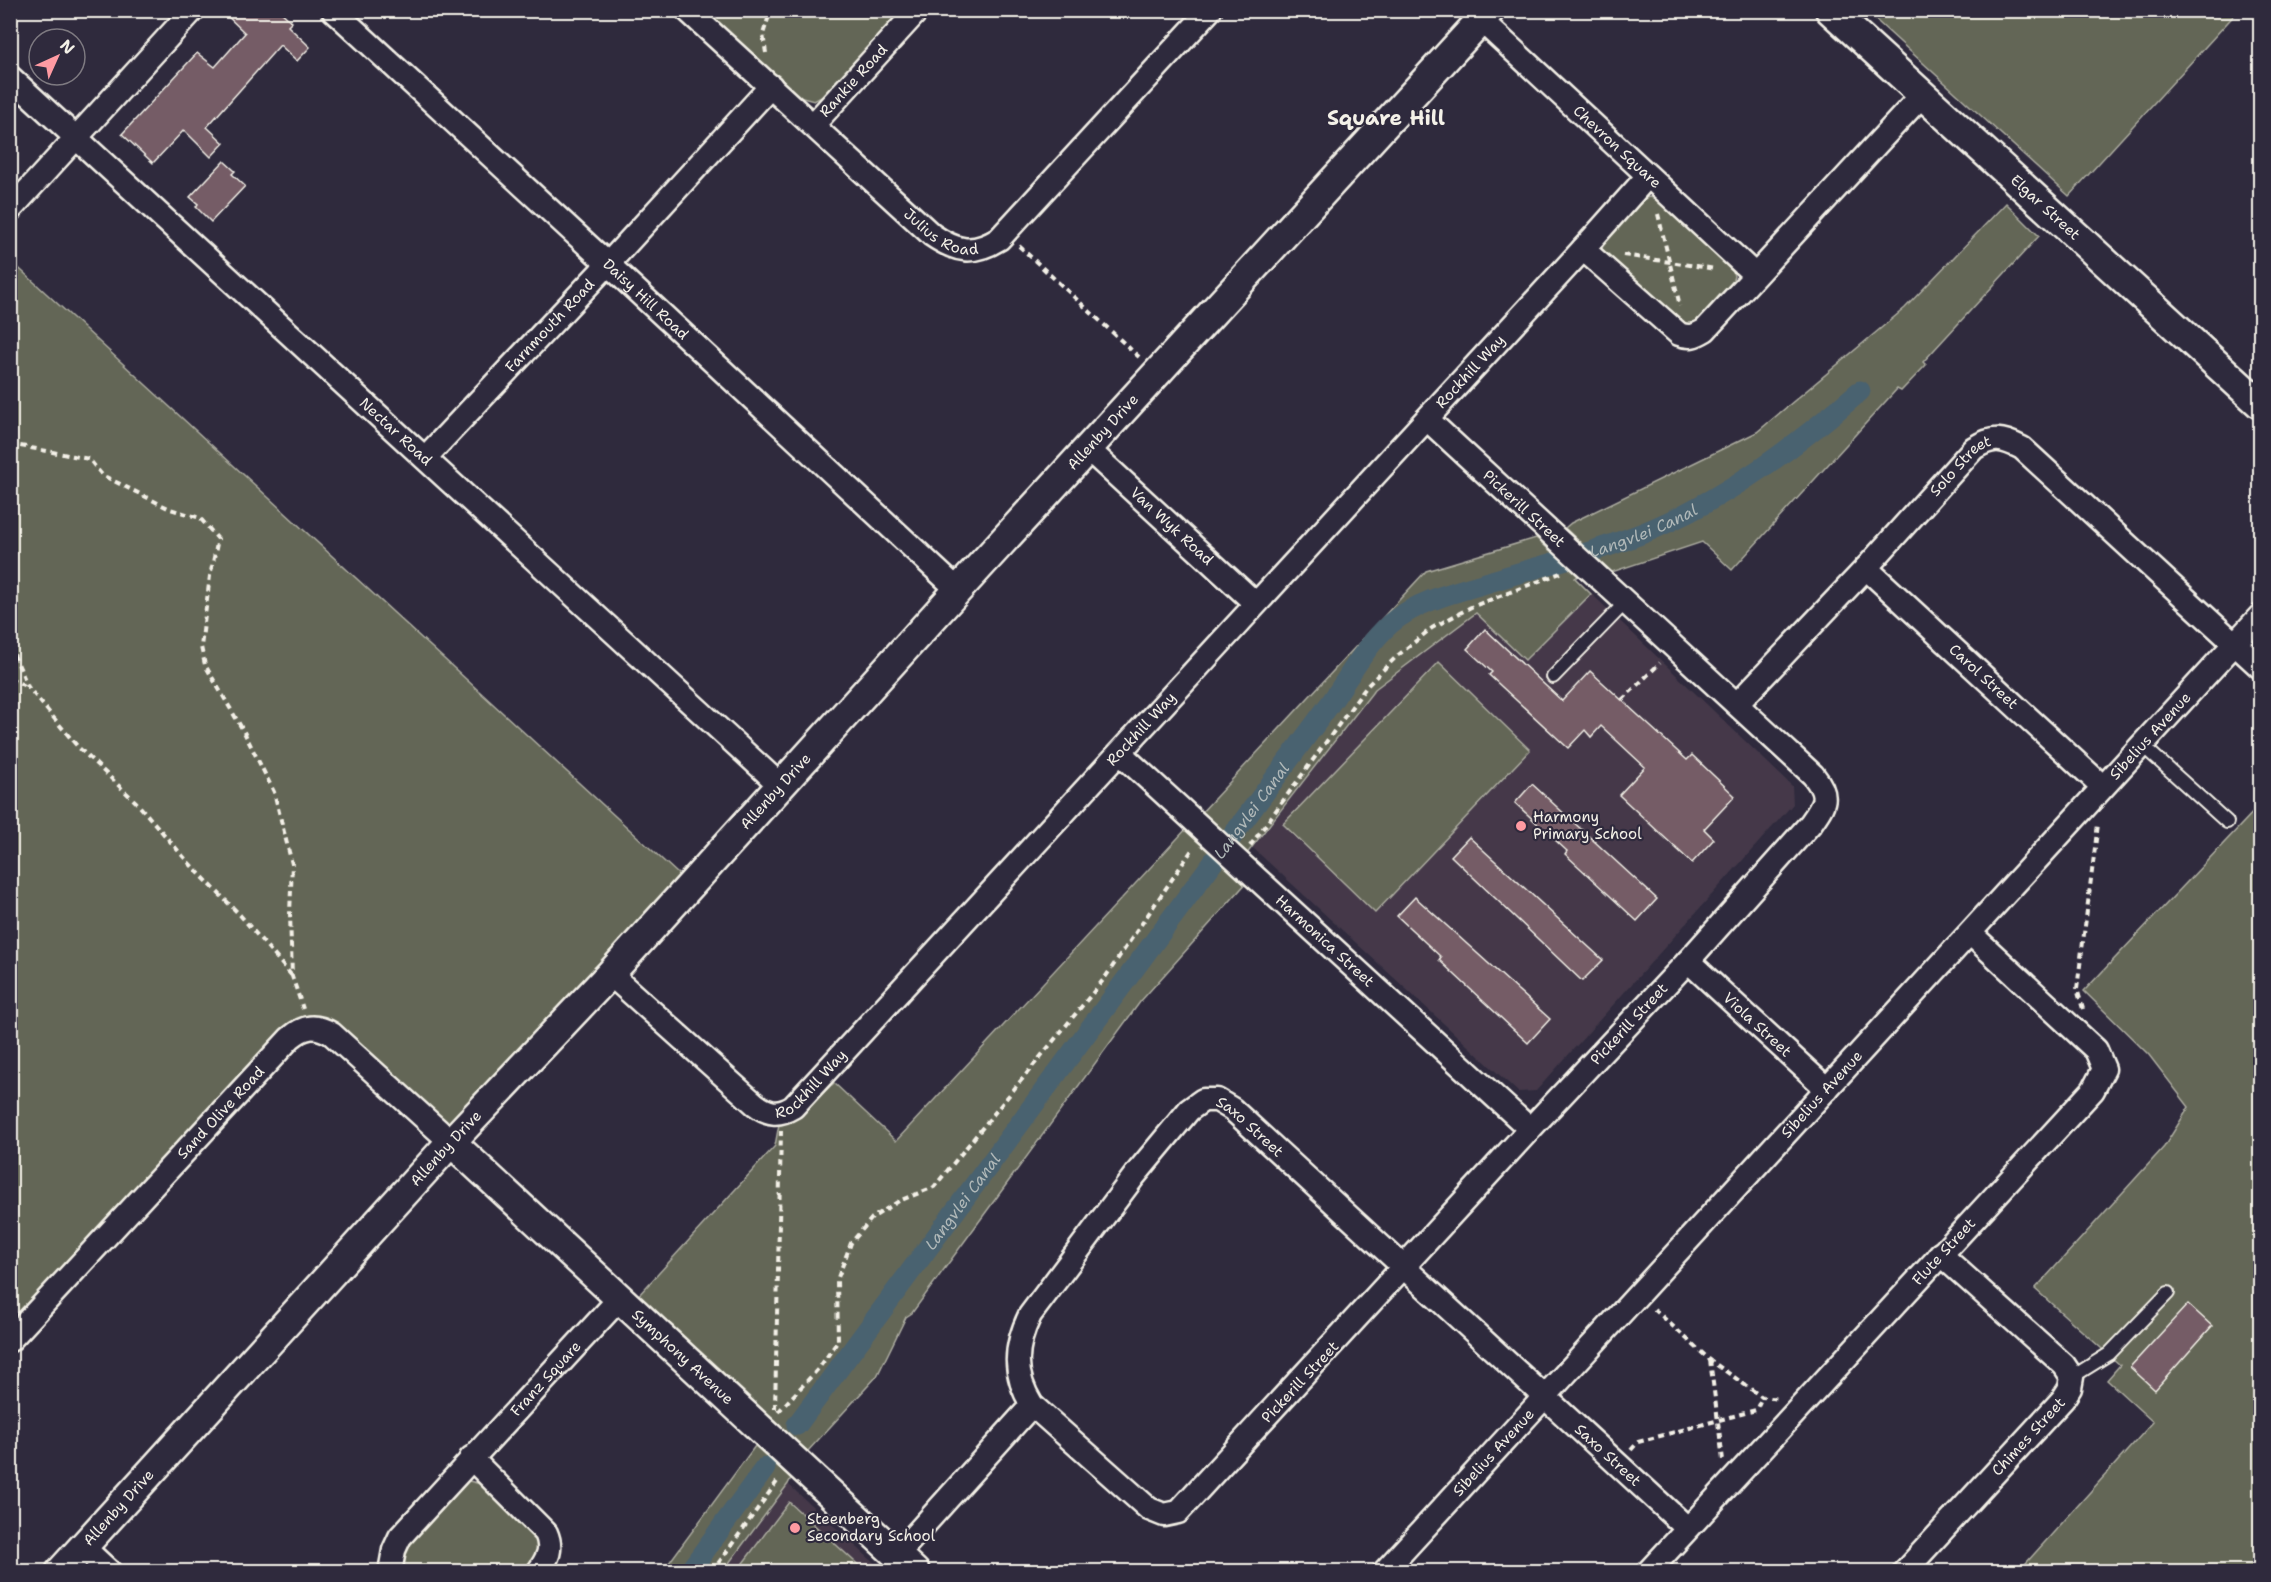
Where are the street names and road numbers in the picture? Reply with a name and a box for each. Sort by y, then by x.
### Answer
street label: Rankie Road [815,40,892,121]
street label: Chevron Square [1569,101,1666,193]
street label: Elgar Street [2006,170,2085,244]
street label: Julius Road [899,204,980,260]
street label: Daisy Hill Road [599,254,693,345]
street label: Farnmouth Road [501,274,599,377]
street label: Rockhill Way [1431,330,1509,413]
street label: Allenby Drive [1063,390,1143,475]
street label: Nectar Road [355,393,437,471]
street label: Solo Street [1925,431,1993,501]
street label: Pickerill Street [1479,465,1570,552]
street label: Van Wyk Road [1126,483,1218,570]
street label: Carol Street [1945,640,2022,714]
street label: Rockhill Way [1102,688,1180,770]
street label: Sibelius Avenue [2105,688,2195,784]
street label: Allenby Drive [736,749,815,834]
street label: Harmonica Street [1271,890,1379,991]
street label: Pickerill Street [1586,979,1672,1069]
street label: Viola Street [1719,988,1796,1061]
street label: Rockhill Way [773,1045,851,1123]
street label: Sibelius Avenue [1777,1046,1867,1142]
street label: Sand Olive Road [173,1062,269,1163]
street label: Saxo Street [1212,1092,1288,1161]
street label: Allenby Drive [406,1106,486,1191]
street label: Flute Street [1908,1214,1980,1290]
street label: Symphony Avenue [628,1305,738,1409]
street label: Franz Square [506,1337,586,1421]
street label: Pickerill Street [1257,1337,1343,1427]
street label: Chimes Street [1987,1393,2070,1480]
street label: Sibelius Avenue [1448,1404,1539,1501]
street label: Saxo Street [1570,1419,1645,1491]
street label: Allenby Drive [79,1465,158,1550]

